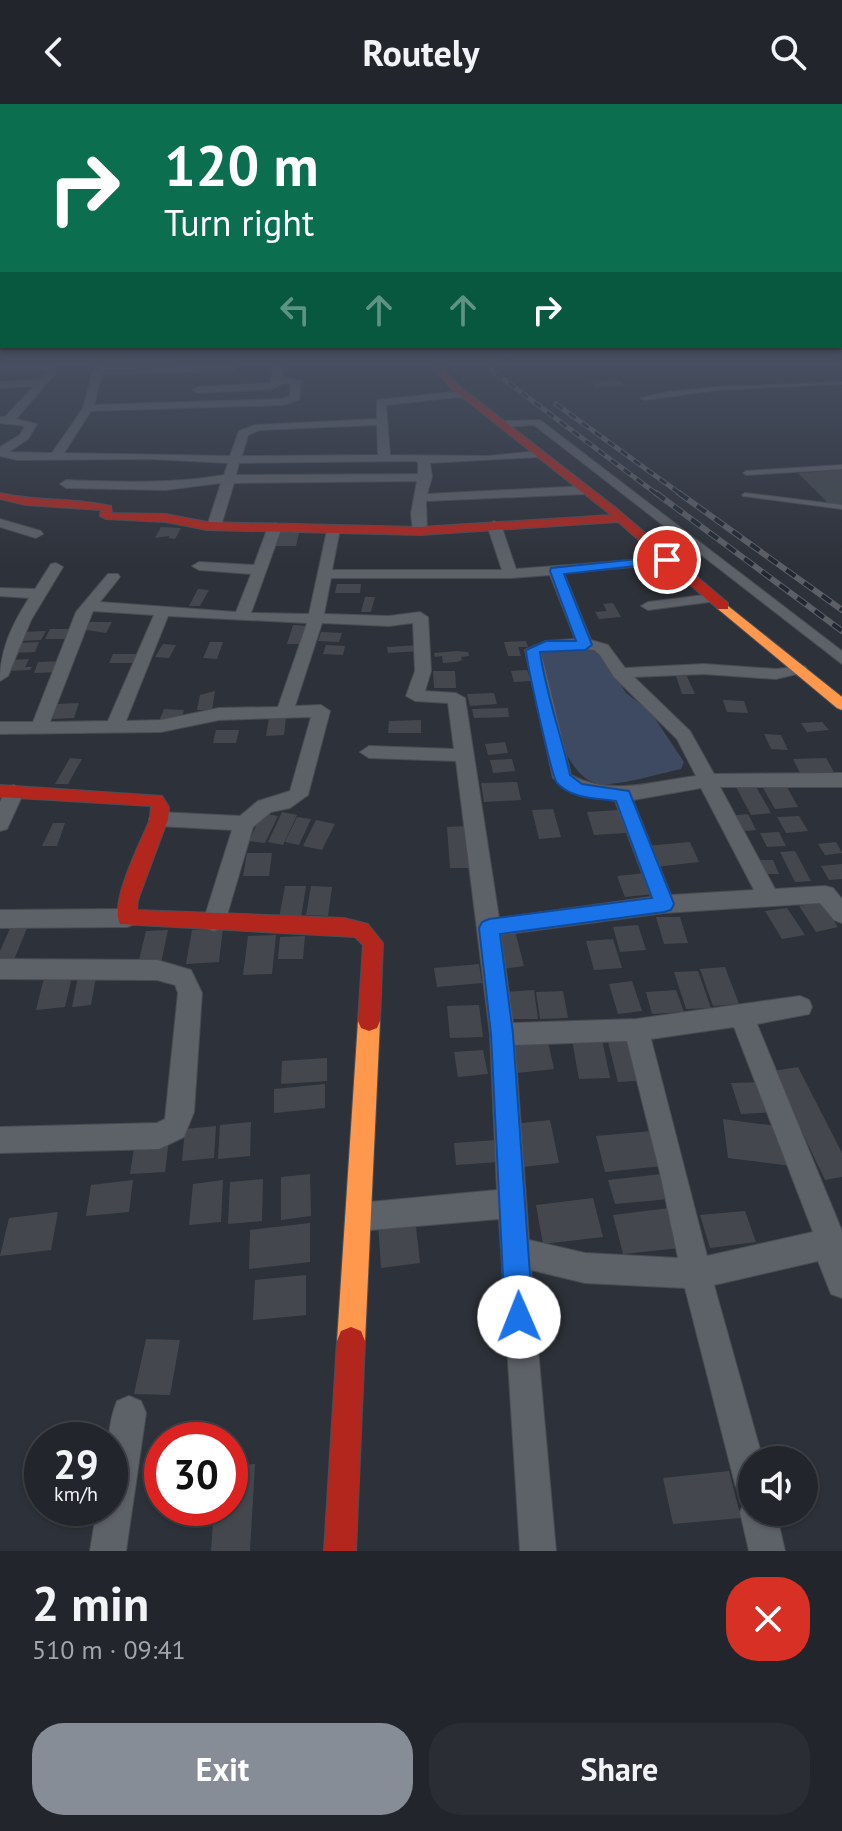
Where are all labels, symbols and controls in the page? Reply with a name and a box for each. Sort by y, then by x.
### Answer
text: Routely [362,29,480,76]
icon: back [32,30,76,74]
icon: search [766,30,810,74]
text: 120 m [164,129,319,201]
icon: right [32,136,136,240]
text: Turn right [164,199,314,246]
icon: left [273,288,317,332]
icon: ahead [357,288,401,332]
icon: ahead [441,288,485,332]
icon: right [525,288,569,332]
pin [633,526,701,594]
icon: arrive [645,538,689,582]
position arrow [477,1275,561,1359]
speed limit sign: 30 [144,1422,248,1526]
text: 29 [53,1438,99,1490]
map controls [738,1446,818,1526]
button: sound [738,1446,818,1526]
text: km/h [54,1481,98,1507]
text: 2 min [32,1572,149,1634]
button: close [726,1577,810,1661]
text: 510 m · 09:41 [32,1633,186,1666]
button: Exit [32,1723,413,1815]
button: Share [429,1723,810,1815]

